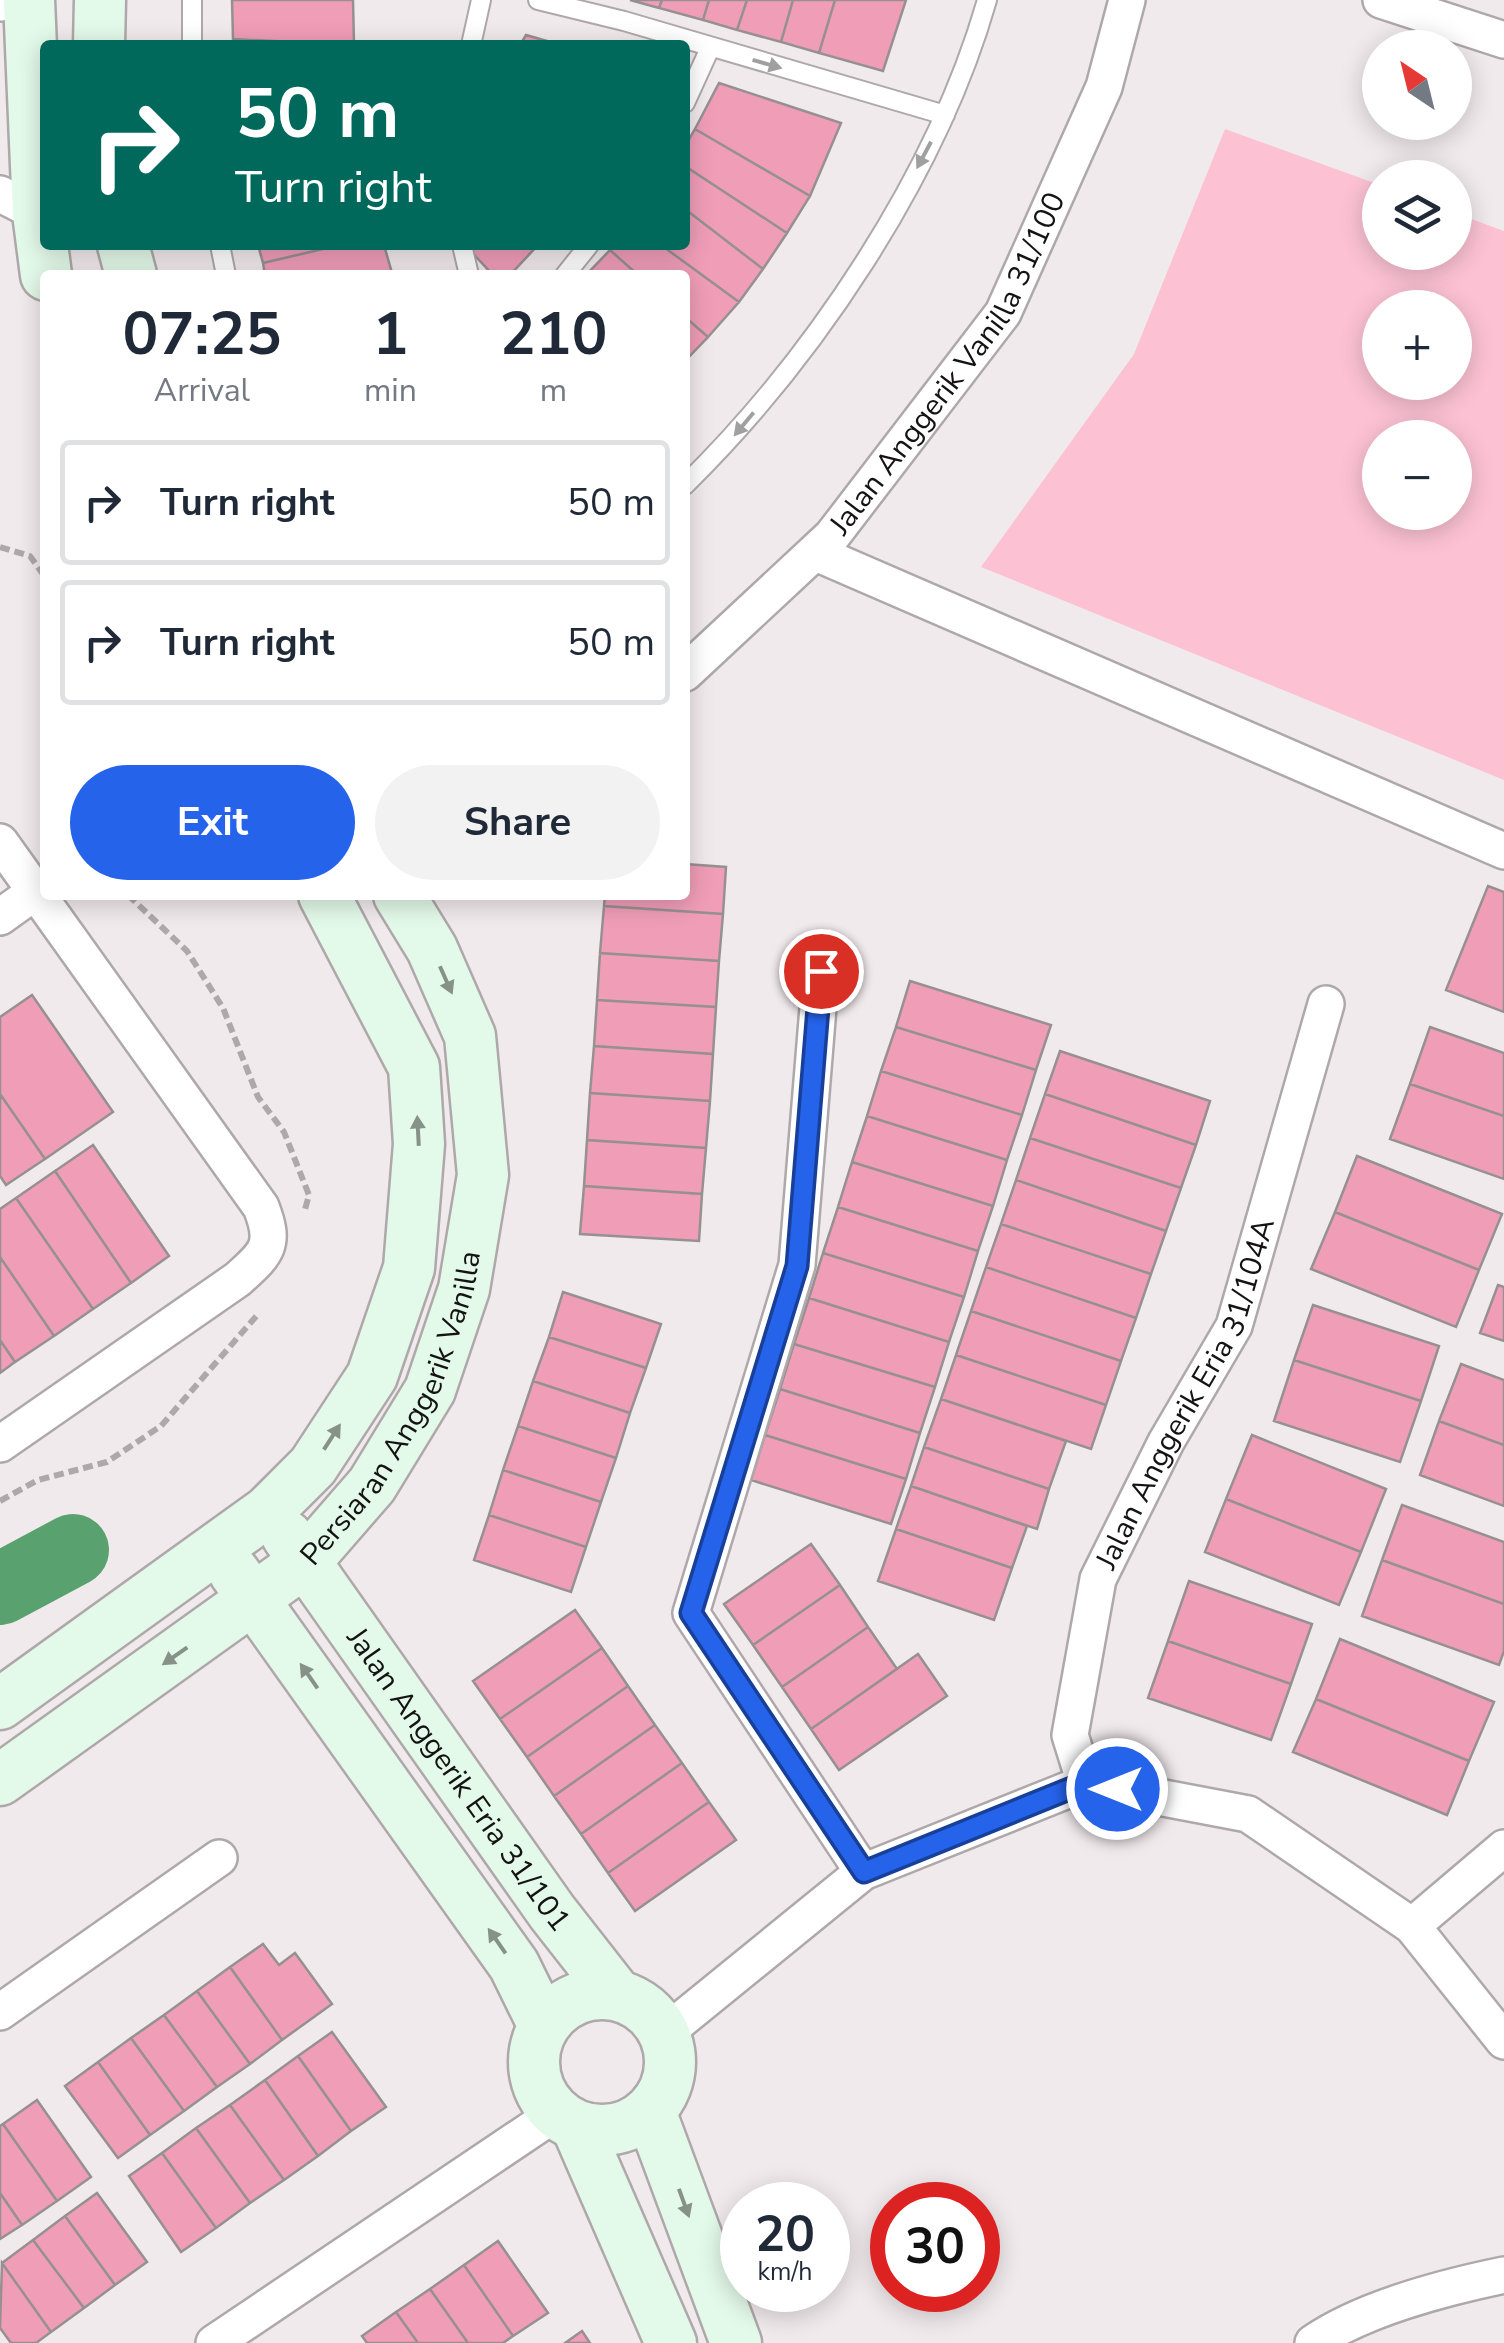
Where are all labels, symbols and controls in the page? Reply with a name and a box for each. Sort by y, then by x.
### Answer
north arrow [1362,30,1472,140]
map controls [1362,30,1472,530]
one-way arrow [752,57,783,72]
text: 50 m [235,66,399,162]
icon: right [70,80,200,210]
one-way arrow [915,140,932,169]
text: Turn right [235,157,432,218]
button: layers [1362,160,1472,270]
street label: Jalan Anggerik Vanilla 31/100 [820,186,1075,544]
button: + [1362,290,1472,400]
text: 07:25 [123,293,281,375]
text: 1 [372,293,408,375]
text: 210 [499,293,607,375]
text: Arrival [154,369,250,412]
text: min [364,369,417,412]
text: m [540,369,567,412]
one-way arrow [734,412,755,437]
button: − [1362,420,1472,530]
icon: right [75,475,130,530]
text: Turn right [160,477,335,528]
text: 50 m [567,477,655,528]
icon: right [75,615,130,670]
text: Turn right [160,617,335,668]
text: 50 m [567,617,655,668]
button: Exit [70,765,355,880]
button: Share [375,765,660,880]
pin [779,929,864,1014]
icon: arrive [794,944,849,999]
one-way arrow [437,966,454,995]
one-way arrow [410,1114,426,1146]
street label: Jalan Anggerik Eria 31/104A [1086,1213,1285,1577]
street label: Persiaran Anggerik Vanilla [291,1248,491,1574]
one-way arrow [322,1424,340,1451]
street label: Jalan Anggerik Eria 31/101 [336,1619,580,1940]
one-way arrow [162,1646,188,1665]
one-way arrow [299,1662,319,1689]
position arrow [1065,1737,1169,1841]
one-way arrow [487,1927,507,1954]
speed limit sign: 30 [870,2182,1000,2312]
one-way arrow [677,2188,692,2218]
text: 20 [755,2200,815,2269]
text: km/h [757,2255,813,2289]

